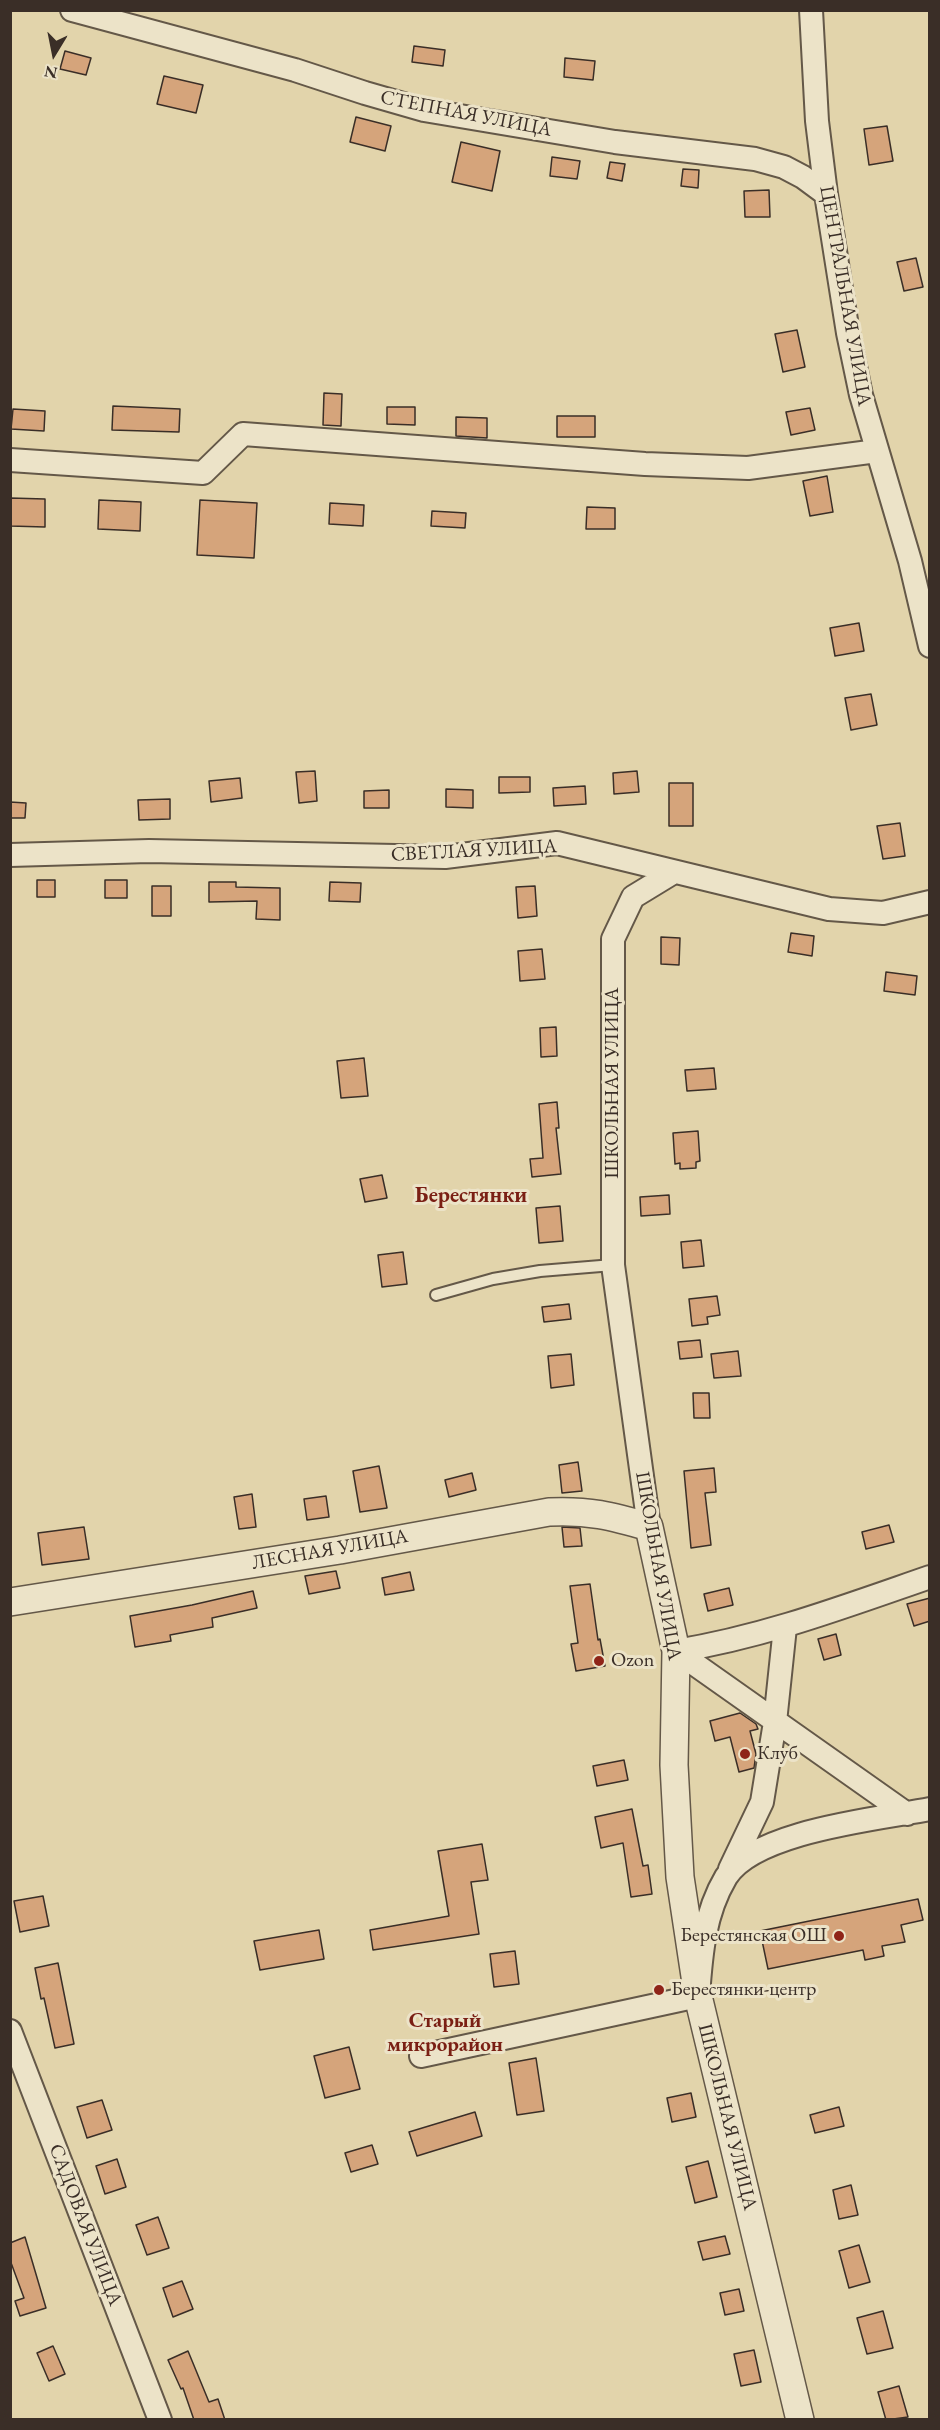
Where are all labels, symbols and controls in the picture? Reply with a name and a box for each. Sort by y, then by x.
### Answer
north arrow [24,24,84,84]
text: N [43,61,59,84]
street label: СТЕПНАЯ УЛИЦА [378,86,554,142]
street label: ЦЕНТРАЛЬНАЯ УЛИЦА [814,184,876,408]
street label: СВЕТЛАЯ УЛИЦА [390,835,558,867]
street label: ШКОЛЬНАЯ УЛИЦА [601,987,625,1179]
district label: Берестянки [415,1183,527,1209]
street label: ШКОЛЬНАЯ УЛИЦА [630,1470,686,1662]
street label: ЛЕСНАЯ УЛИЦА [250,1524,410,1576]
place label: Ozon [611,1649,654,1673]
marker: Ozon [592,1654,606,1668]
place label: Клуб [757,1742,798,1766]
marker: Клуб [738,1747,752,1761]
place label: Берестянская ОШ [680,1924,827,1948]
marker: Берестянская ОШ [832,1929,846,1943]
place label: Берестянки-центр [671,1978,816,2002]
marker: Берестянки-центр [652,1983,666,1997]
district label: Старый микрорайон [387,2008,503,2058]
street label: ШКОЛЬНАЯ УЛИЦА [692,2021,762,2213]
street label: САДОВАЯ УЛИЦА [43,2141,127,2309]

